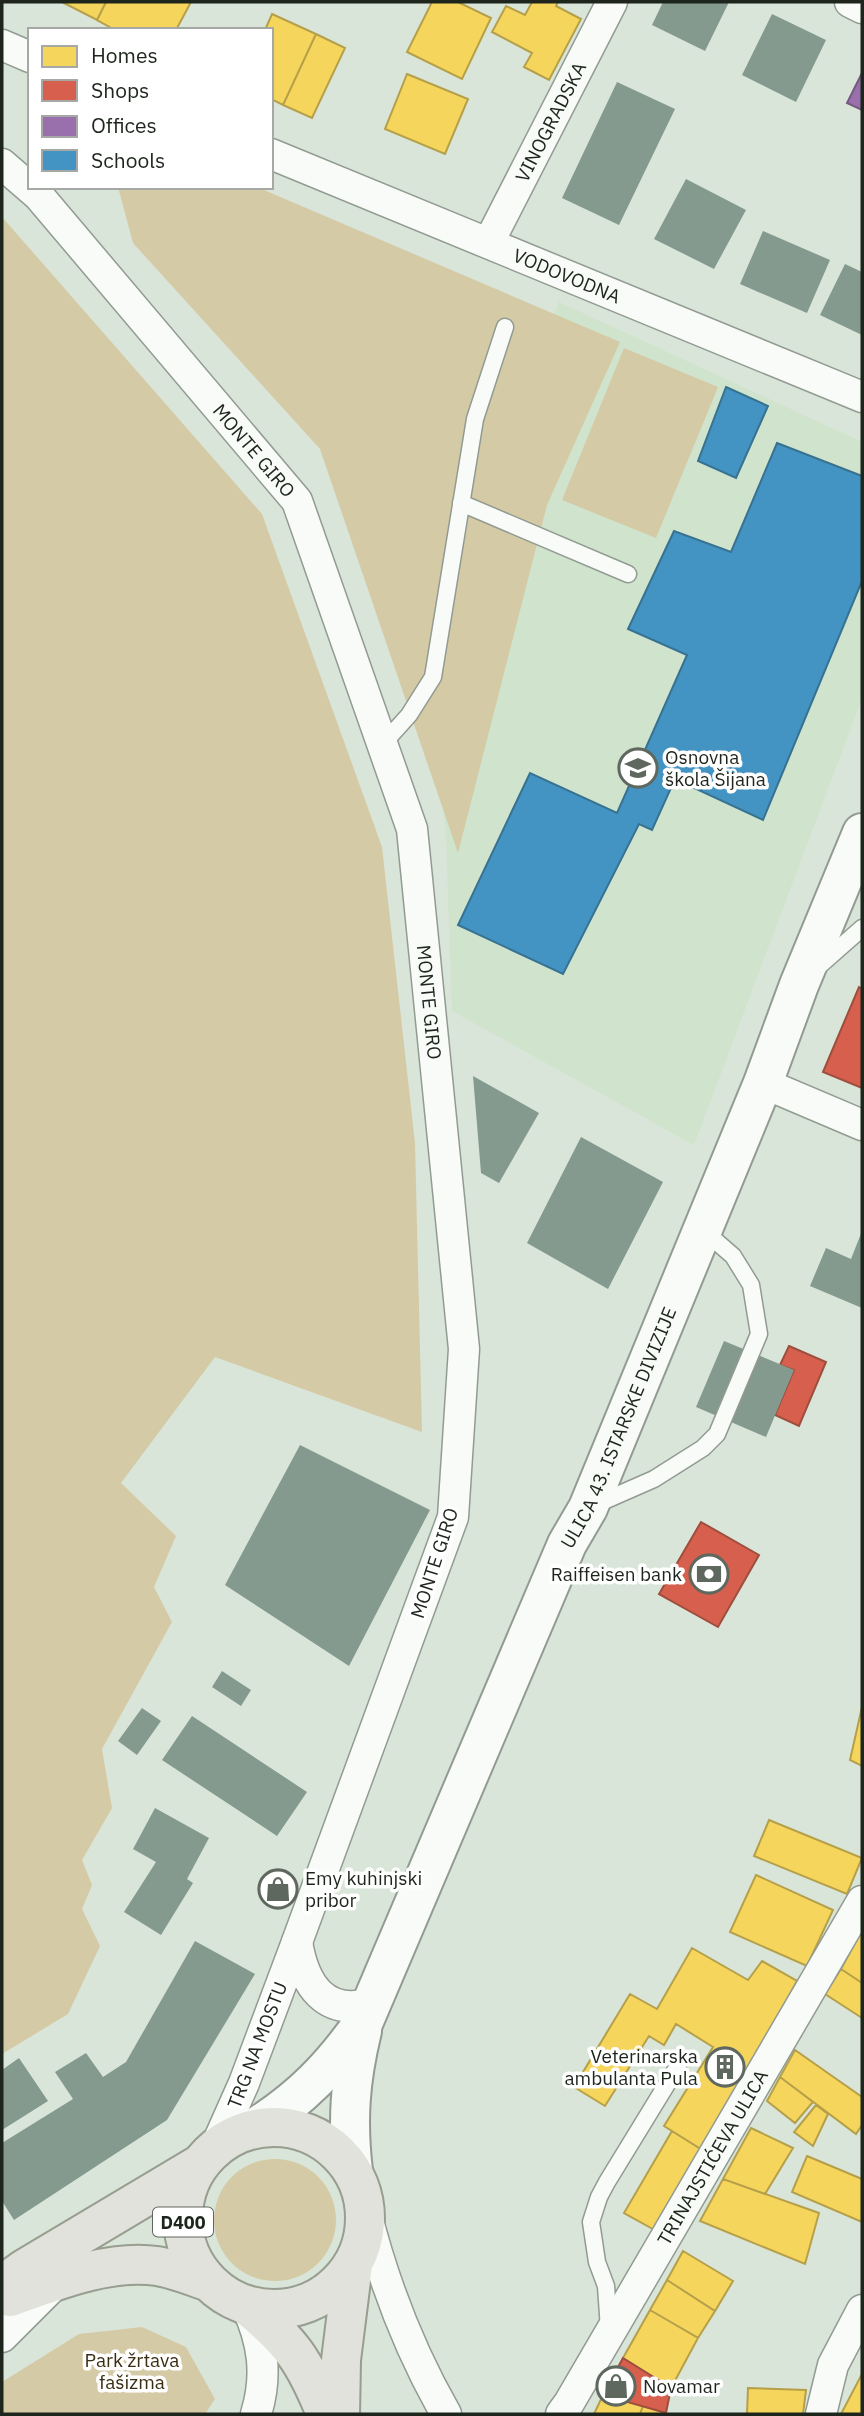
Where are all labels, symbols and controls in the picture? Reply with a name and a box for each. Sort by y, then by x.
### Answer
legend [28,28,273,189]
text: Homes [91,41,158,69]
street label: VINOGRADSKA [510,58,591,186]
text: Shops [91,76,149,104]
text: Offices [91,111,157,139]
text: Schools [91,146,165,174]
street label: VODOVODNA [510,243,624,308]
street label: MONTE GIRO [208,399,300,502]
place label: Osnovna škola Šijana [665,745,766,791]
school or university icon: Osnovna škola Šijana [617,747,659,789]
street label: MONTE GIRO [412,944,447,1061]
street label: ULICA 43. ISTARSKE DIVIZIJE [555,1303,681,1553]
street label: MONTE GIRO [405,1505,463,1621]
bank icon: Raiffeisen bank [688,1553,730,1595]
place label: Raiffeisen bank [551,1562,682,1586]
place label: Emy kuhinjski pribor [305,1866,422,1912]
shop icon: Emy kuhinjski pribor [257,1868,299,1910]
street label: TRG NA MOSTU [222,1978,292,2112]
place label: Veterinarska ambulanta Pula [564,2044,698,2090]
building icon: Veterinarska ambulanta Pula [704,2046,746,2088]
street label: TRINAJSTIĆEVA ULICA [652,2065,773,2250]
road number: D400 [153,2208,213,2236]
park label: Park žrtava fašizma [85,2348,179,2394]
shop icon: Novamar [595,2365,637,2407]
place label: Novamar [643,2374,720,2398]

